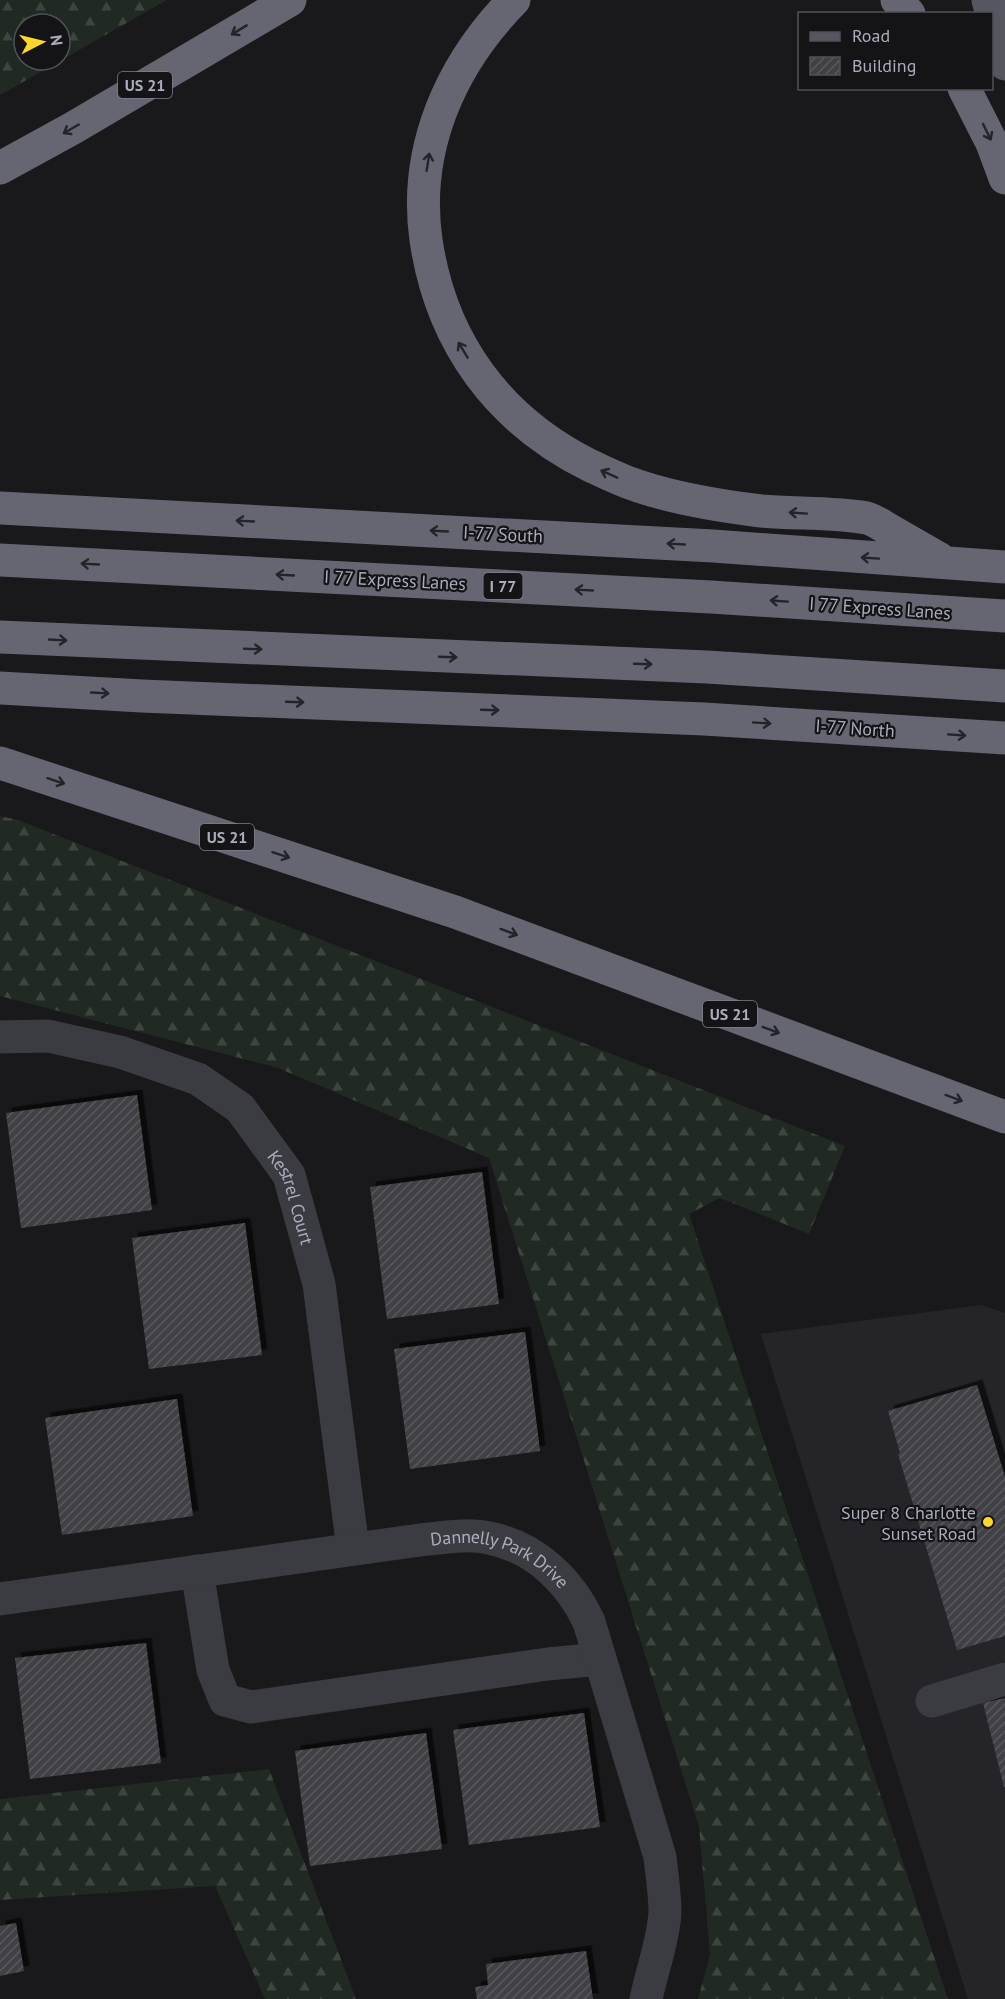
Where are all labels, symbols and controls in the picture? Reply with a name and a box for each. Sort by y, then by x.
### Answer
north arrow [12,12,72,72]
legend [798,12,993,90]
one-way arrow [231,24,248,36]
text: Road [852,24,890,47]
text: N [46,34,67,47]
text: Building [852,54,916,77]
road number: US 21 [118,72,172,98]
one-way arrow [63,123,80,135]
one-way arrow [981,123,993,141]
one-way arrow [423,152,434,172]
one-way arrow [456,342,468,359]
one-way arrow [600,467,618,479]
one-way arrow [789,508,809,519]
one-way arrow [235,515,255,526]
street label: I-77 South [462,520,544,548]
one-way arrow [430,525,450,536]
one-way arrow [666,538,686,549]
one-way arrow [861,552,881,563]
one-way arrow [80,559,100,570]
street label: I 77 Express Lanes [324,565,466,595]
one-way arrow [275,569,295,580]
road number: I 77 [484,573,522,599]
one-way arrow [575,585,595,596]
street label: I 77 Express Lanes [808,592,952,624]
one-way arrow [769,596,789,607]
one-way arrow [48,634,68,645]
one-way arrow [243,643,263,654]
one-way arrow [438,651,458,662]
one-way arrow [632,659,652,670]
one-way arrow [90,688,110,699]
one-way arrow [285,696,305,708]
one-way arrow [479,705,499,716]
street label: I-77 North [815,714,895,742]
one-way arrow [752,717,772,728]
one-way arrow [947,729,967,740]
one-way arrow [46,776,65,787]
road number: US 21 [200,824,254,850]
one-way arrow [271,850,290,861]
one-way arrow [500,927,518,938]
road number: US 21 [703,1001,757,1027]
one-way arrow [761,1025,780,1036]
one-way arrow [944,1093,962,1104]
street label: Kestrel Court [263,1145,319,1247]
place label: Super 8 Charlotte Sunset Road [841,1501,976,1545]
marker: Super 8 Charlotte Sunset Road [981,1515,995,1529]
street label: Dannelly Park Drive [429,1524,574,1593]

